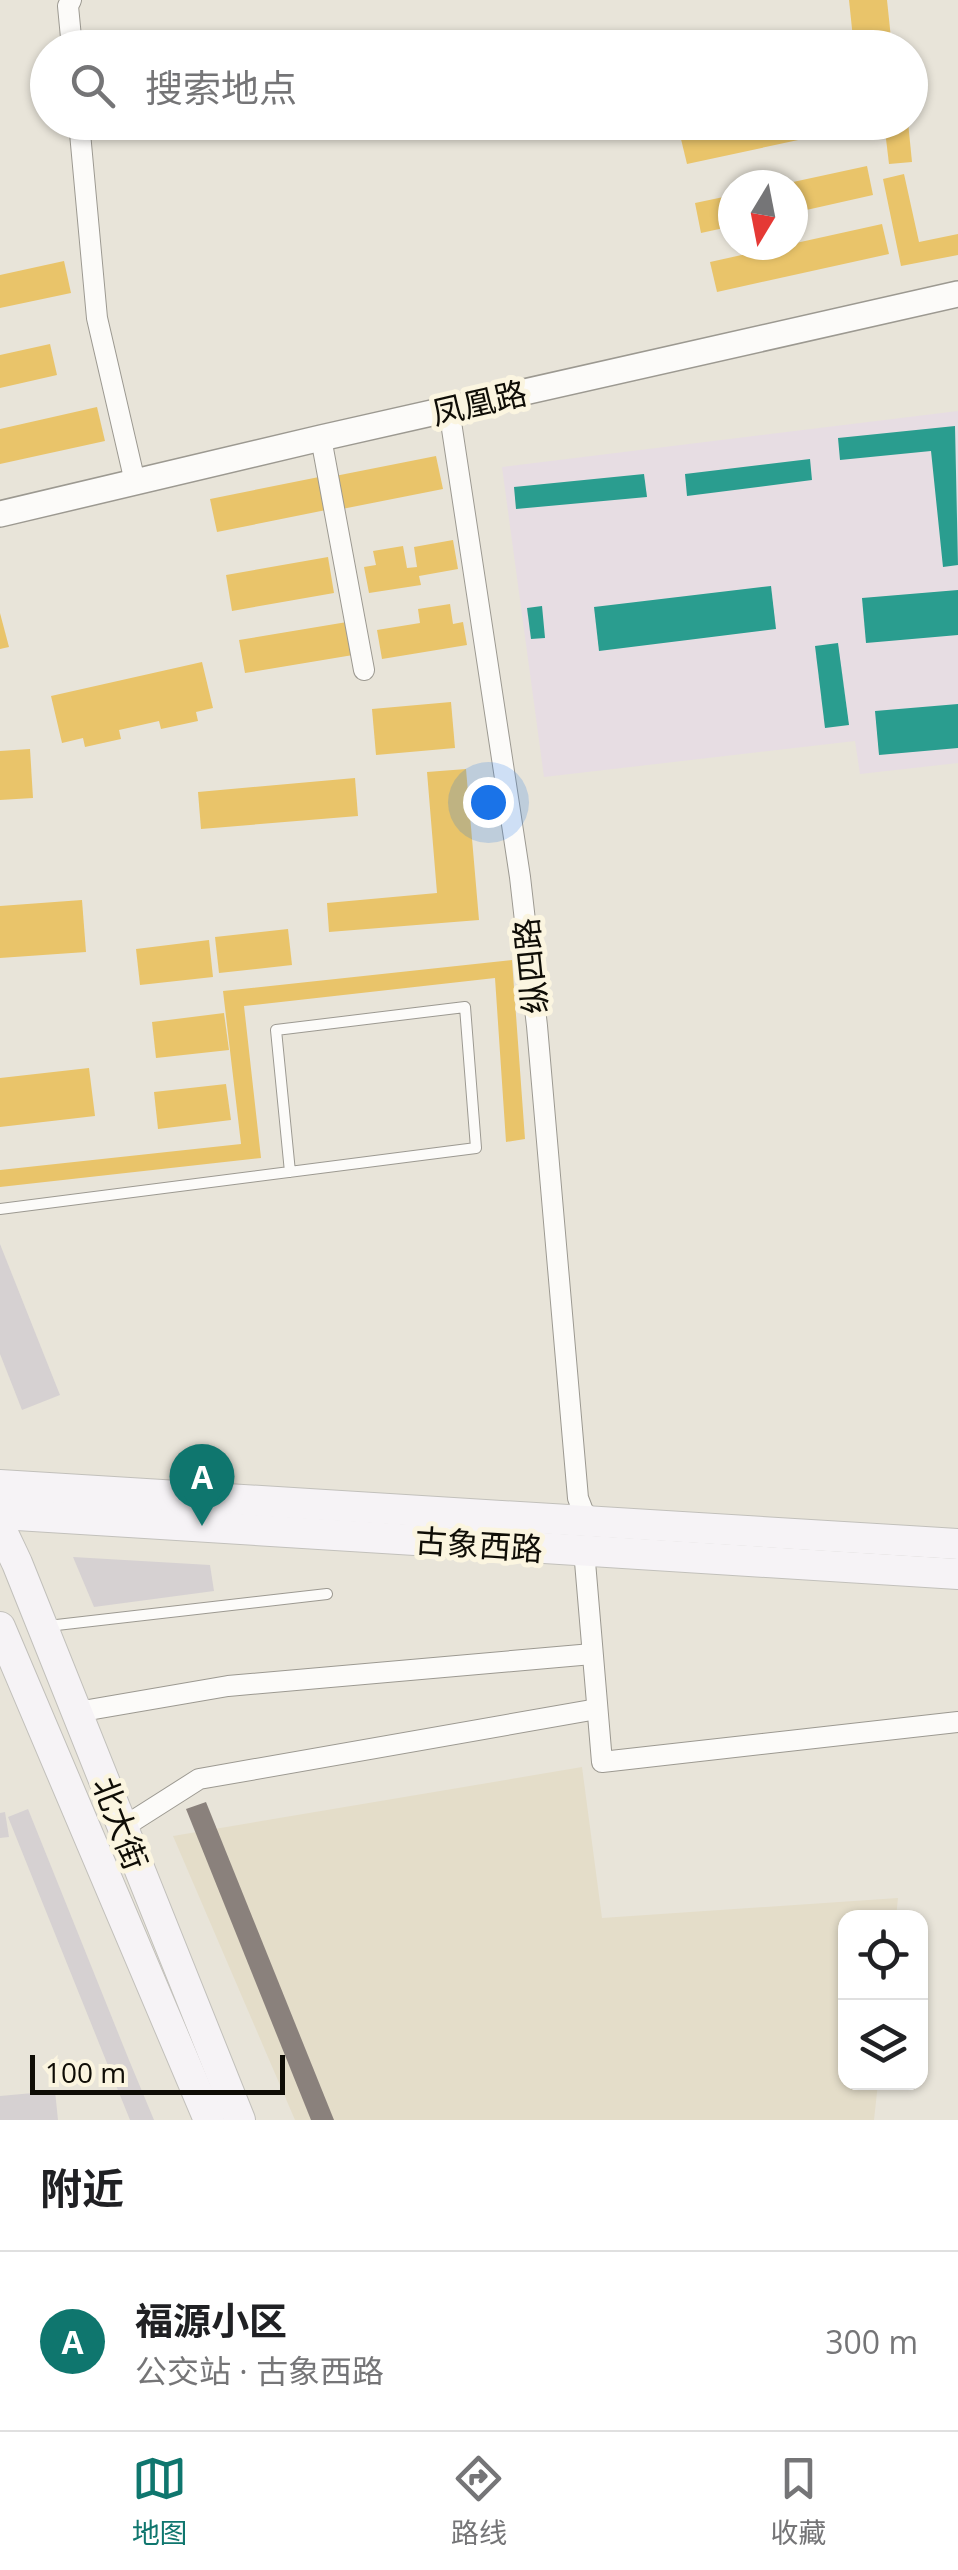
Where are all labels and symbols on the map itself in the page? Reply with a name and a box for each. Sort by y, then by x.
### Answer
north arrow [718,170,808,260]
street label: 凤凰路 [427,370,531,434]
your location [463,777,514,828]
street label: 纵四路 [504,916,556,1016]
pin: A [170,1444,234,1526]
street label: 古象西路 [414,1518,544,1570]
street label: 北大街 [84,1770,158,1876]
scale bar [30,2050,285,2094]

